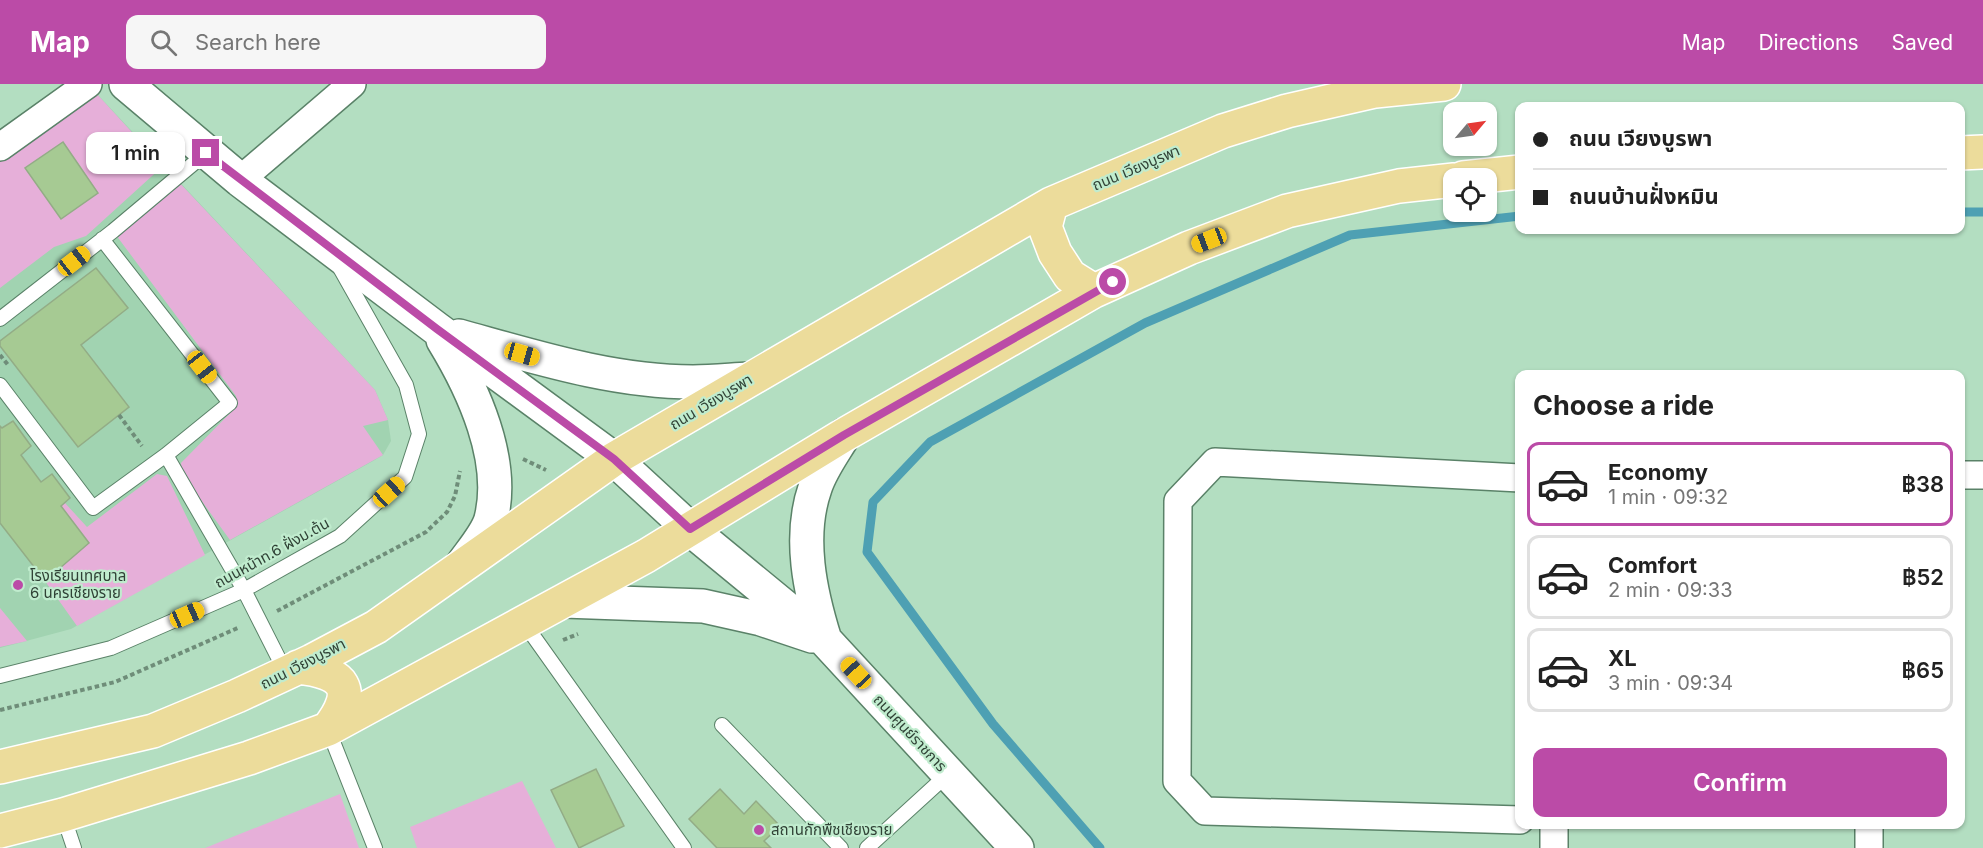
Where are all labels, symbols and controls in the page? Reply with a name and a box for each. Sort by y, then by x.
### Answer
search box [126,15,546,69]
text: Map [30,25,90,59]
icon: search [147,26,180,59]
text: Search here [195,29,321,55]
text: Map [1682,30,1725,55]
text: Directions [1758,30,1859,55]
text: Saved [1892,30,1953,55]
north arrow [1443,102,1497,156]
map controls [1443,102,1497,222]
text: ถนน เวียงบูรพา [1569,125,1712,151]
callout: 1 min [86,132,185,174]
route end [192,139,219,166]
text: 1 min [111,141,160,165]
street label: ถนน เวียงบูรพา [1089,141,1182,194]
button: locate [1443,168,1497,222]
text: ถนนบ้านฝั่งหมิน [1569,183,1719,209]
car [1189,225,1229,255]
car [54,243,94,279]
route start [1099,268,1126,295]
car [502,340,542,368]
car [184,347,220,387]
street label: ถนน เวียงบูรพา [666,369,756,434]
text: Choose a ride [1533,389,1714,422]
icon: car [1536,457,1590,511]
text: Economy [1608,459,1708,485]
text: ฿38 [1901,471,1944,497]
car [370,473,408,511]
text: 1 min · 09:32 [1608,485,1728,509]
street label: ถนนหน้าท.6 ฝั่งม.ต้น [211,513,332,592]
icon: car [1536,550,1590,604]
text: Comfort [1608,552,1697,578]
text: ฿52 [1902,564,1944,590]
place label: โรงเรียนเทศบาล 6 นครเชียงราย [30,566,126,602]
marker: โรงเรียนเทศบาล 6 นครเชียงราย [11,578,25,592]
text: 2 min · 09:33 [1608,578,1733,602]
car [167,599,207,631]
street label: ถนน เวียงบูรพา [257,634,349,693]
icon: car [1536,643,1590,697]
text: XL [1608,645,1637,671]
car [837,654,875,692]
text: ฿65 [1902,657,1944,683]
text: 3 min · 09:34 [1608,671,1733,695]
street label: ถนนศูนย์ราชการ [870,690,951,775]
button: Confirm [1533,748,1947,817]
place label: สถานกักพืชเชียงราย [771,820,892,839]
marker: สถานกักพืชเชียงราย [752,823,766,837]

